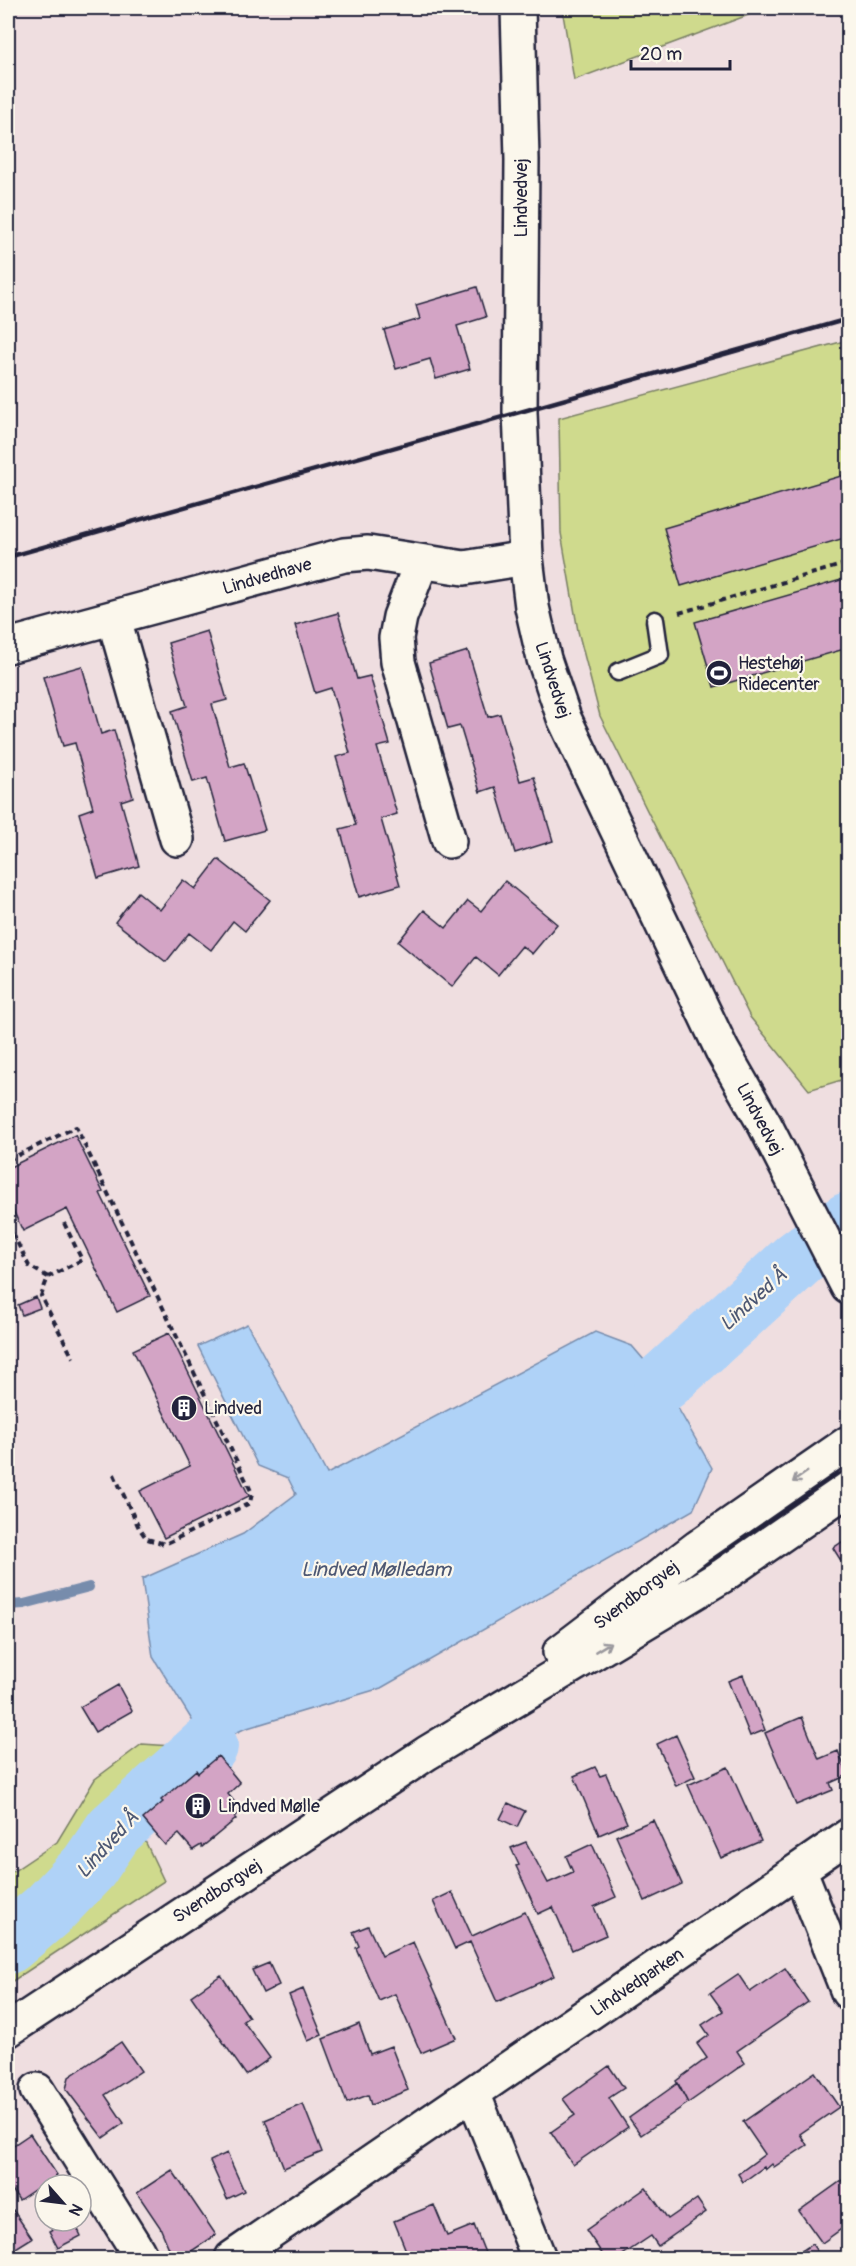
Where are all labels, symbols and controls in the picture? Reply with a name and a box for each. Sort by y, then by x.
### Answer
scale bar [631,33,730,71]
text: 20 m [640,43,682,66]
street label: Lindvedvej [510,158,533,238]
street label: Lindvedhave [220,553,315,600]
street label: Lindvedvej [529,639,576,721]
place label: Hestehøj Ridecenter [738,652,820,696]
sports icon: Hestehøj Ridecenter [704,658,734,688]
street label: Lindvedvej [731,1079,788,1160]
water label: Lindved Å [714,1263,792,1336]
building icon: Lindved [169,1393,199,1423]
place label: Lindved [204,1397,262,1420]
one-way arrow [793,1471,809,1483]
street label: Svendborgvej [589,1556,684,1635]
water label: Lindved Mølledam [301,1557,452,1582]
one-way arrow [594,1641,611,1653]
building icon: Lindved Mølle [183,1791,213,1821]
place label: Lindved Mølle [218,1795,320,1818]
water label: Lindved Å [71,1805,144,1883]
street label: Svendborgvej [169,1854,266,1929]
street label: Lindvedparken [586,1943,688,2022]
north arrow [33,2173,93,2233]
text: N [64,2200,87,2219]

